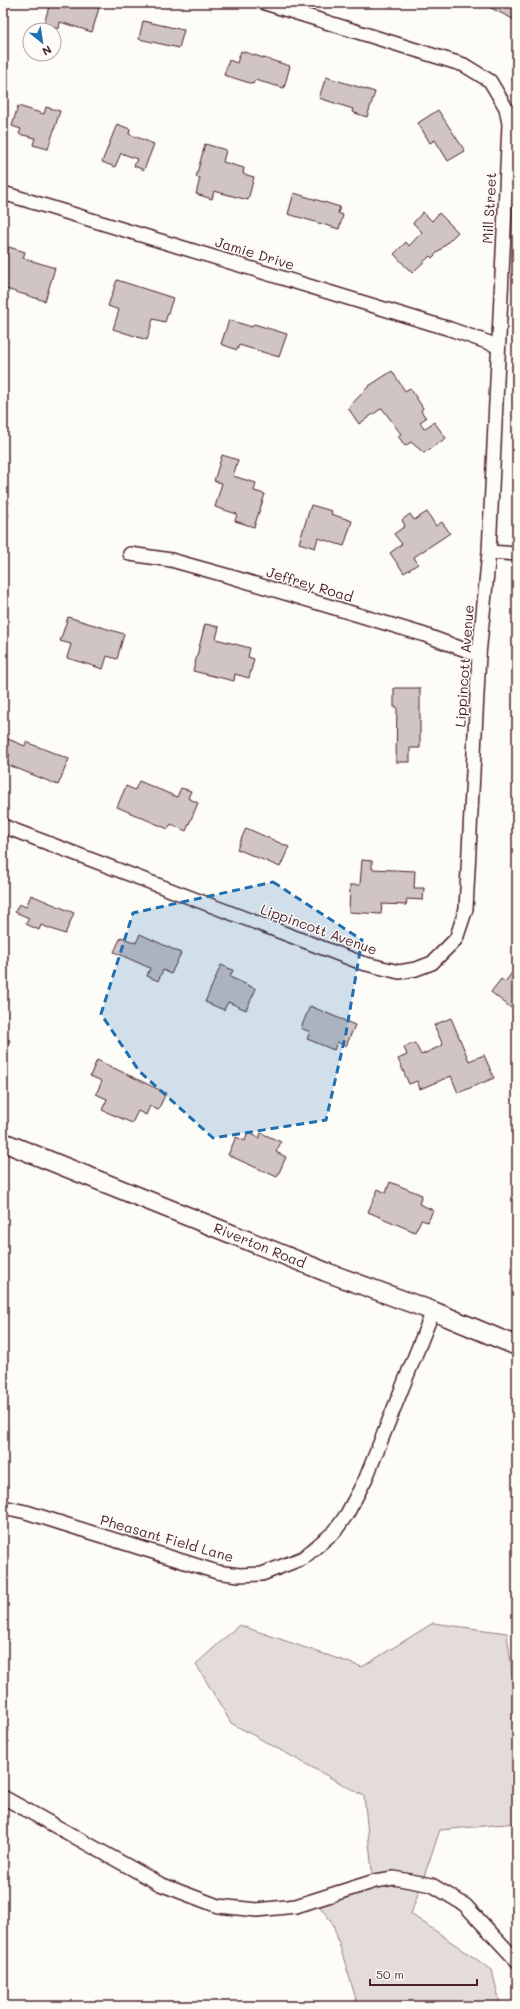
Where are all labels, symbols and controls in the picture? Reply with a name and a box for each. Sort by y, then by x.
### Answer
north arrow [22,22,62,62]
text: N [40,43,55,60]
street label: Mill Street [478,172,500,244]
street label: Jamie Drive [213,232,297,274]
street label: Jeffrey Road [264,562,356,606]
street label: Lippincott Avenue [450,604,478,728]
street label: Lippincott Avenue [258,899,380,959]
street label: Riverton Road [211,1218,309,1272]
street label: Pheasant Field Lane [98,1510,236,1566]
scale bar [370,1961,477,1987]
text: 50 m [376,1966,404,1982]

